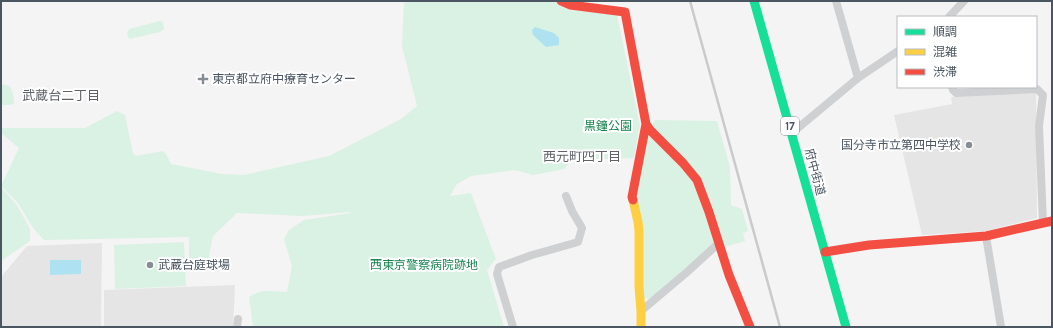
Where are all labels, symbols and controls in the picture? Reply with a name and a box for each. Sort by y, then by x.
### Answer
legend [897,16,1037,88]
text: 順調 [933,25,957,39]
text: 混雑 [933,45,957,59]
text: 渋滞 [933,65,957,79]
place label: 東京都立府中療育センター [212,72,356,86]
marker: 東京都立府中療育センター [197,73,209,85]
district label: 武蔵台二丁目 [22,88,100,103]
road number: 17 [781,117,799,135]
park label: 黒鐘公園 [584,119,632,133]
place label: 国分寺市立第四中学校 [841,138,961,152]
marker: 国分寺市立第四中学校 [964,140,974,150]
street label: 府中街道 [802,147,828,197]
district label: 西元町四丁目 [543,149,621,164]
place label: 武蔵台庭球場 [158,258,230,272]
park label: 西東京警察病院跡地 [370,258,478,272]
marker: 武蔵台庭球場 [145,260,155,270]

